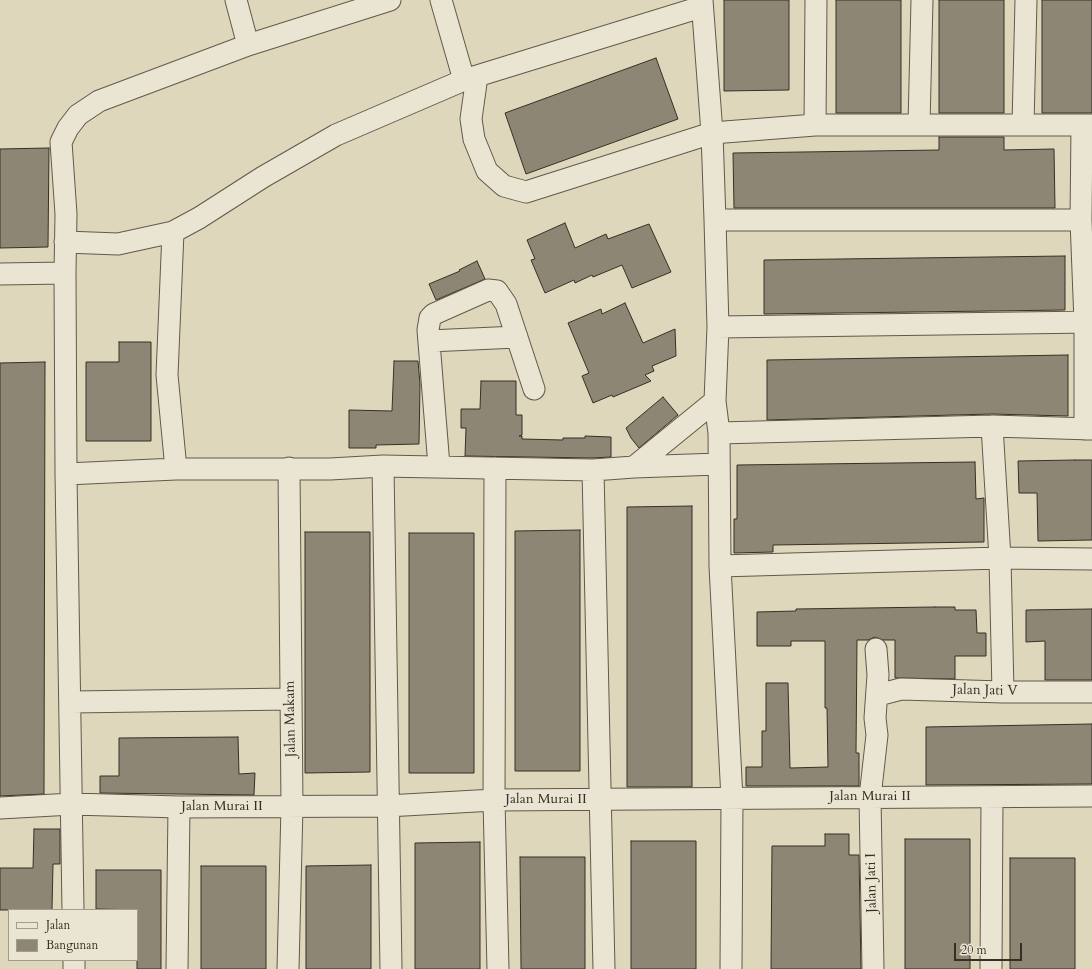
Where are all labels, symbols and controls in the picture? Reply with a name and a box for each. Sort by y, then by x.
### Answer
street label: Jalan Makam [282,680,300,758]
street label: Jalan Jati V [952,682,1018,700]
street label: Jalan Murai II [829,789,911,805]
street label: Jalan Murai II [505,792,587,808]
street label: Jalan Murai II [181,799,263,815]
street label: Jalan Jati I [863,853,881,913]
legend [8,909,138,961]
text: Jalan [46,917,70,933]
scale bar [956,935,1024,961]
text: Bangunan [46,937,98,953]
text: 20 m [961,942,987,958]

